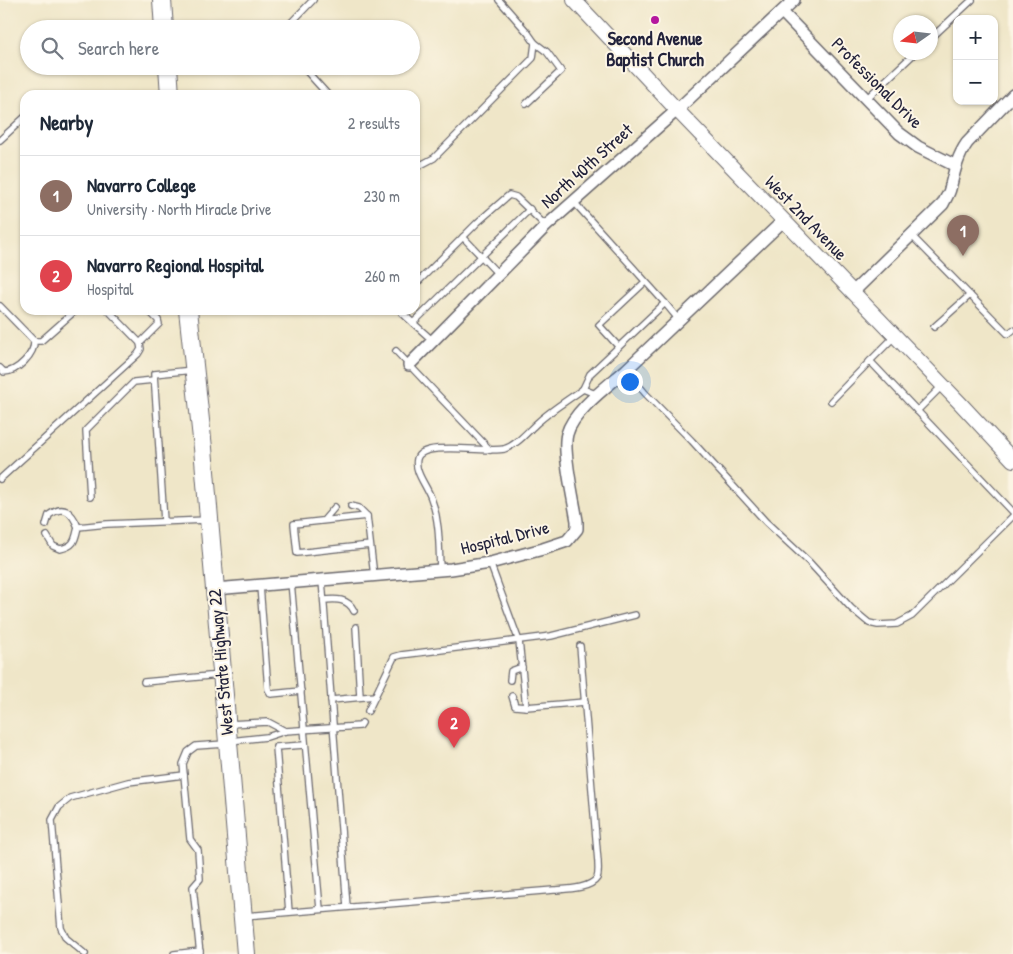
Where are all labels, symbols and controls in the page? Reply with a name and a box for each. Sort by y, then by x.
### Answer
marker: Second Avenue Baptist Church [649,14,661,26]
north arrow [893,15,938,60]
map controls [953,15,998,105]
button: + [953,15,998,60]
search box [20,20,420,75]
place label: Second Avenue Baptist Church [606,26,704,73]
street label: Professional Drive [826,32,928,134]
icon: search [38,34,66,62]
text: Search here [78,35,159,61]
button: − [953,60,998,105]
text: Nearby [40,108,93,137]
text: 2 results [348,112,400,134]
street label: North 40th Street [535,117,639,214]
street label: West 2nd Avenue [760,170,853,266]
text: Navarro College [87,172,196,198]
text: 1 [53,185,59,207]
text: 230 m [364,185,400,207]
text: University · North Miracle Drive [87,198,271,220]
pin: 1 [947,215,979,256]
text: Navarro Regional Hospital [87,252,264,278]
text: 2 [52,265,60,287]
text: 260 m [364,265,400,287]
text: Hospital [87,278,134,300]
your location [617,369,643,395]
street label: Hospital Drive [458,514,552,561]
street label: West State Highway 22 [202,587,239,736]
pin: 2 [438,707,470,748]

